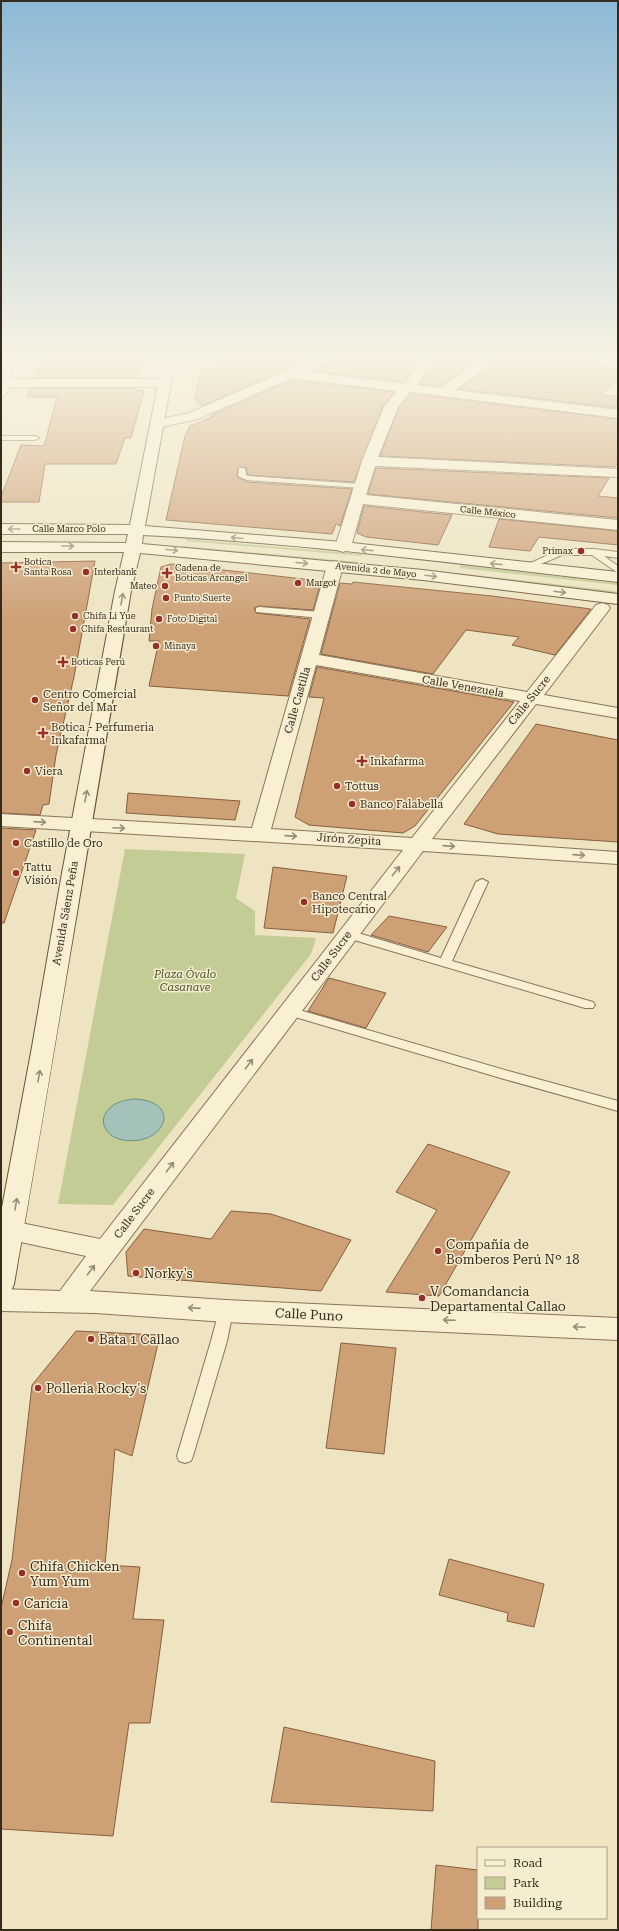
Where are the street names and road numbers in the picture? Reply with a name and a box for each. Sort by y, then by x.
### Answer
street label: Calle México [460,504,517,520]
street label: Calle Marco Polo [32,524,106,534]
street label: Avenida 2 de Mayo [335,561,418,579]
street label: Calle Castilla [282,665,313,735]
street label: Calle Venezuela [421,673,505,700]
street label: Calle Sucre [506,673,553,728]
street label: Jirón Zepita [316,831,382,848]
street label: Avenida Sáenz Peña [50,860,81,966]
street label: Calle Sucre [308,929,355,984]
street label: Calle Sucre [111,1186,158,1241]
street label: Calle Puno [275,1305,343,1324]

